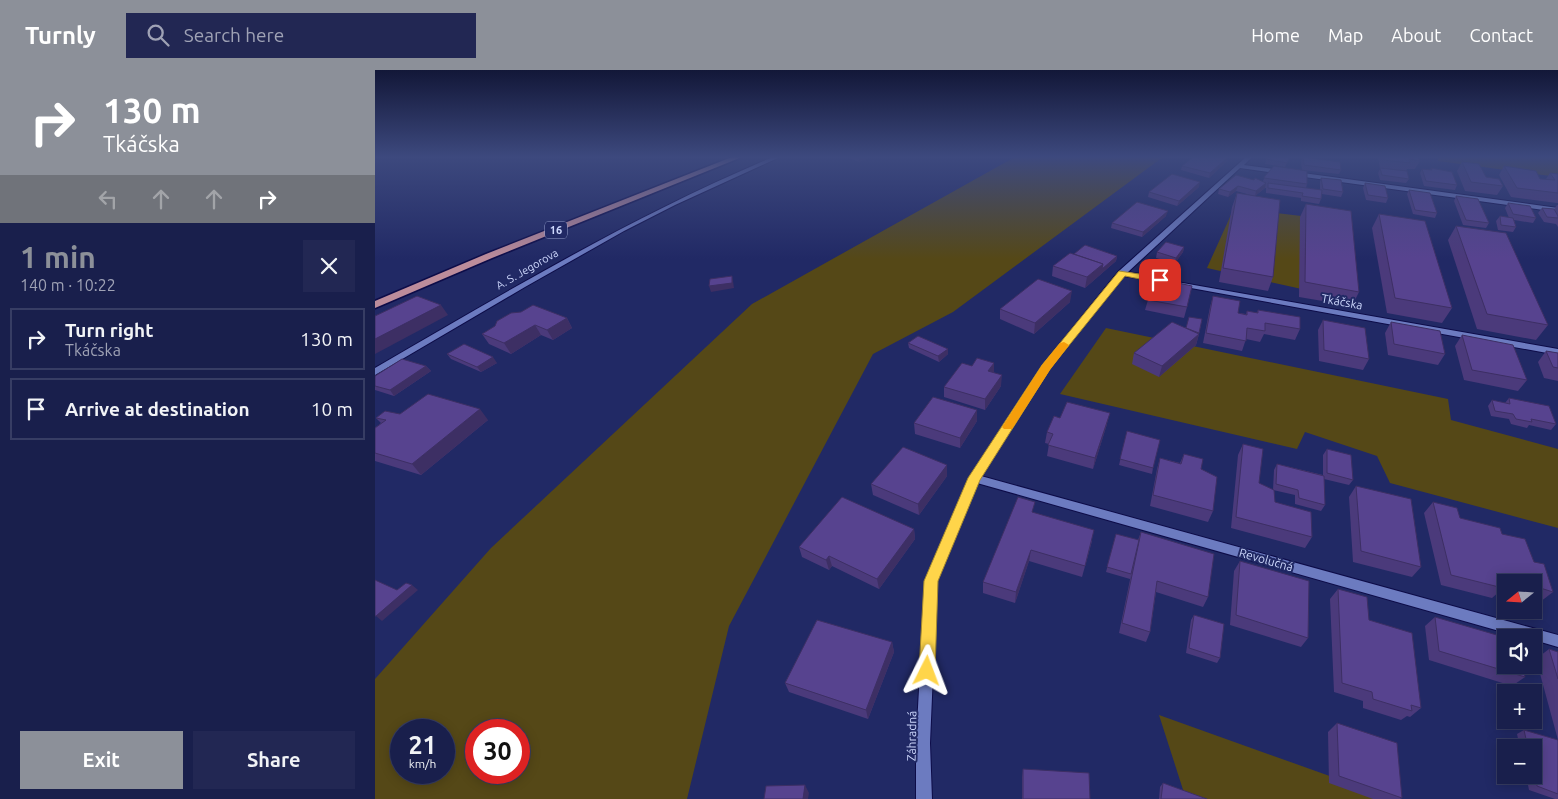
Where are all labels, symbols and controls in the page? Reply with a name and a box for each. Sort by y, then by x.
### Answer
search box [126,13,476,58]
icon: search [144,21,172,49]
text: Turnly [25,22,96,49]
text: Search here [184,24,284,46]
text: Home [1251,25,1300,45]
text: Map [1328,25,1363,45]
text: About [1391,25,1441,45]
text: Contact [1469,25,1533,45]
icon: right [20,90,85,155]
text: 130 m [103,90,201,130]
text: Tkáčska [103,131,180,156]
icon: left [94,185,122,213]
icon: ahead [147,185,175,213]
icon: ahead [200,185,228,213]
icon: right [253,185,281,213]
road number: 16 [545,222,567,238]
text: 1 min [20,240,96,274]
button: close [303,240,355,292]
street label: A. S. Jegorova [494,246,560,292]
pin [1139,259,1181,301]
icon: arrive [1146,266,1174,294]
text: 140 m · 10:22 [20,276,116,294]
street label: Tkáčska [1320,291,1364,312]
text: Turn right [65,319,153,341]
icon: right [22,325,50,353]
text: 130 m [300,328,353,350]
text: Tkáčska [65,341,121,359]
icon: arrive [22,395,50,423]
text: Arrive at destination [65,398,250,420]
text: 10 m [311,398,353,420]
street label: Revolučná [1238,546,1295,573]
north arrow [1497,574,1543,619]
map controls [1497,574,1542,784]
button: sound [1497,629,1542,674]
position arrow [900,644,952,696]
button: + [1497,684,1542,729]
street label: Záhradná [905,711,918,761]
speed limit sign: 30 [465,719,530,784]
button: Exit [20,731,183,789]
button: Share [193,731,355,789]
text: 21 [408,731,437,759]
button: − [1497,739,1542,784]
text: km/h [409,757,436,770]

